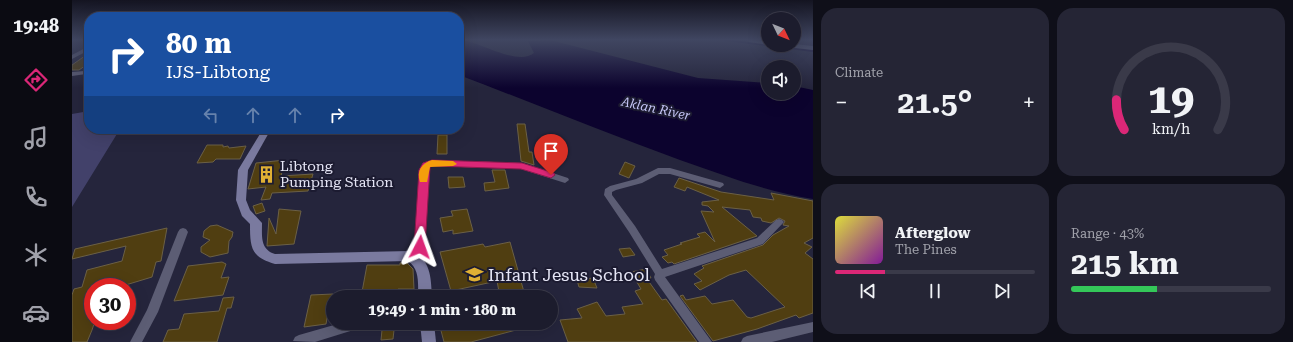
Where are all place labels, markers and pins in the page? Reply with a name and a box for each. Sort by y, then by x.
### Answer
pin [534,134,568,175]
place label: Libtong Pumping Station [280,158,393,190]
building icon: Libtong Pumping Station [257,164,277,184]
school or university icon: Infant Jesus School [465,265,485,285]
place label: Infant Jesus School [488,265,650,285]

